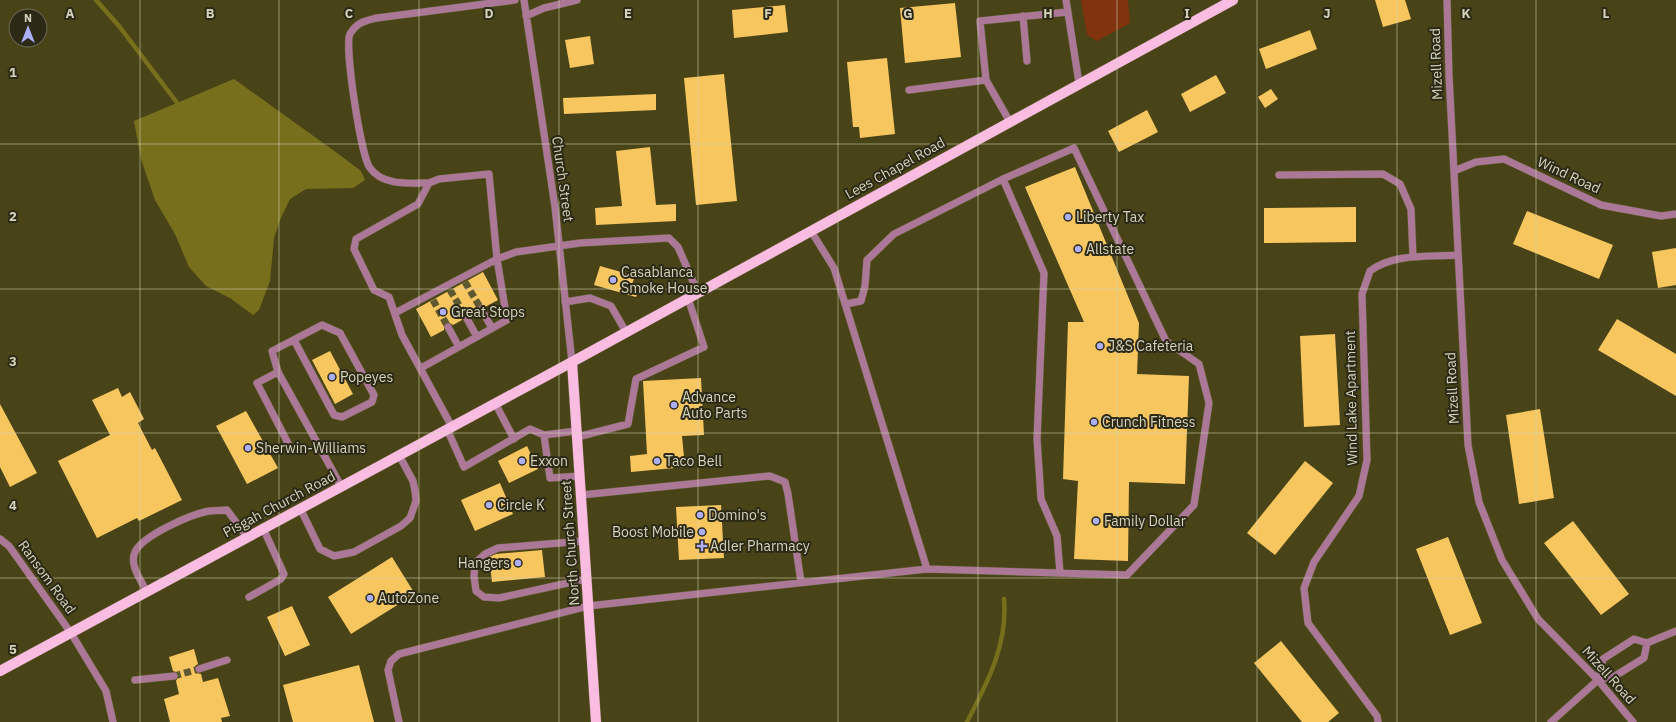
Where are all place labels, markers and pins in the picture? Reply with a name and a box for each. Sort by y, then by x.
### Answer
place label: Liberty Tax [1076,208,1144,226]
marker: Liberty Tax [1063,212,1073,222]
place label: Allstate [1086,240,1134,258]
marker: Allstate [1073,244,1083,254]
place label: Casablanca Smoke House [621,263,708,297]
marker: Casablanca Smoke House [608,275,618,285]
place label: Great Stops [451,303,525,321]
marker: Great Stops [438,307,448,317]
place label: J&S Cafeteria [1108,337,1194,355]
marker: J&S Cafeteria [1095,341,1105,351]
place label: Popeyes [340,368,393,386]
marker: Popeyes [327,372,337,382]
place label: Advance Auto Parts [682,388,748,422]
marker: Advance Auto Parts [669,400,679,410]
place label: Crunch Fitness [1102,413,1196,431]
marker: Crunch Fitness [1089,417,1099,427]
place label: Sherwin-Williams [256,439,366,457]
marker: Sherwin-Williams [243,443,253,453]
place label: Exxon [530,452,568,470]
place label: Taco Bell [665,452,722,470]
marker: Exxon [517,456,527,466]
marker: Taco Bell [652,456,662,466]
place label: Circle K [497,496,545,514]
marker: Circle K [484,500,494,510]
place label: Domino's [708,506,767,524]
marker: Domino's [695,510,705,520]
place label: Family Dollar [1104,512,1186,530]
marker: Family Dollar [1091,516,1101,526]
place label: Boost Mobile [612,523,694,541]
marker: Boost Mobile [697,527,707,537]
place label: Adler Pharmacy [710,537,810,555]
marker: Adler Pharmacy [697,541,707,551]
place label: Hangers [458,554,510,572]
marker: Hangers [513,558,523,568]
place label: AutoZone [378,589,439,607]
marker: AutoZone [365,593,375,603]

